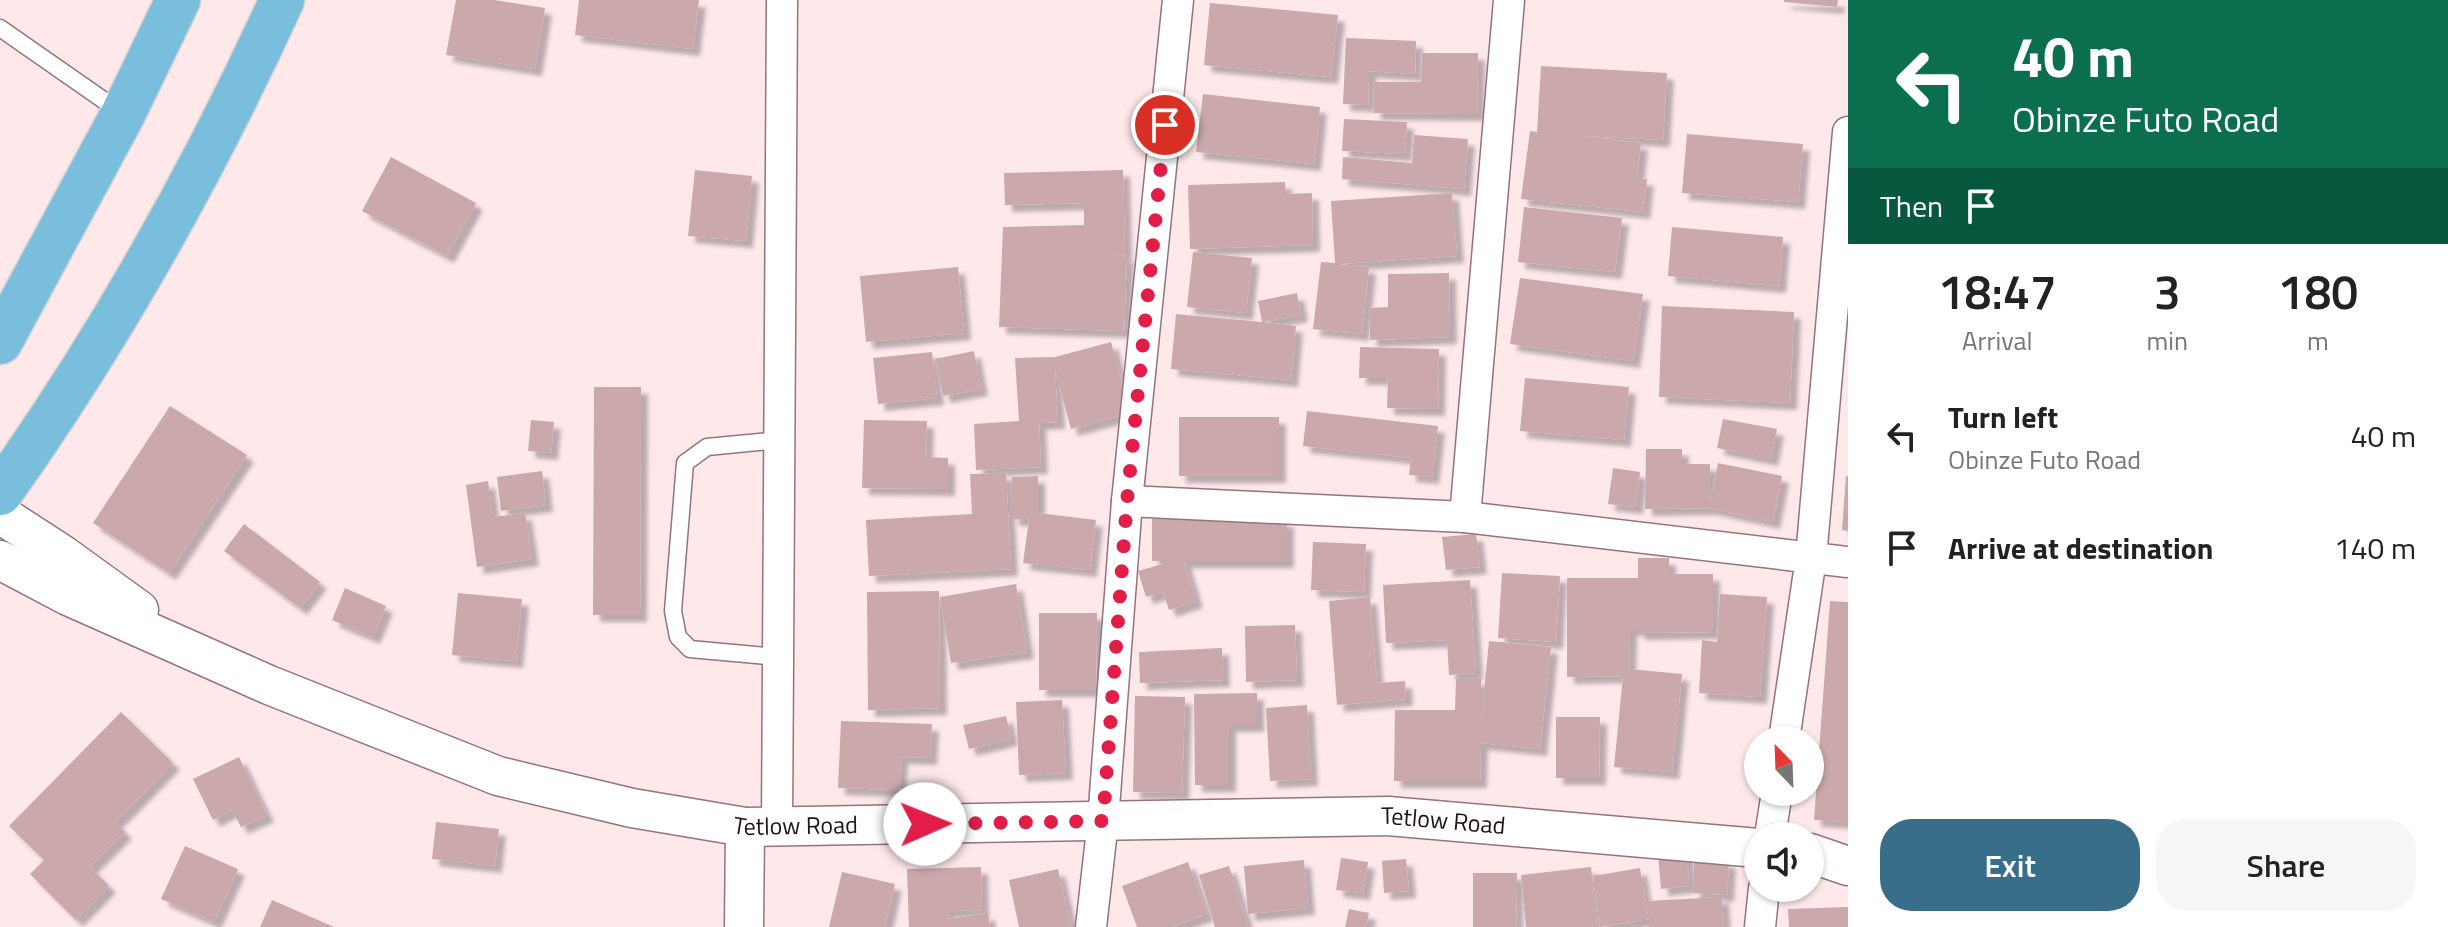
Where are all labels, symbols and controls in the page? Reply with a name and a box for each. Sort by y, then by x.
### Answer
text: 40 m [2012,14,2134,99]
icon: left [1880,32,1984,136]
pin [1131,91,1199,159]
text: Obinze Futo Road [2012,91,2279,146]
icon: arrive [1143,103,1187,147]
text: Then [1880,183,1943,229]
icon: arrive [1959,184,2003,228]
text: 18:47 [1938,255,2057,328]
text: 3 [2154,255,2181,328]
text: 180 [2278,255,2358,328]
text: Arrival [1962,321,2032,360]
text: min [2146,321,2188,360]
text: m [2307,321,2329,360]
text: Turn left [1948,394,2058,440]
text: 40 m [2351,413,2416,459]
icon: left [1880,414,1924,458]
text: Obinze Futo Road [1948,440,2141,479]
text: Arrive at destination [1948,525,2213,571]
text: 140 m [2334,525,2416,571]
icon: arrive [1880,526,1924,570]
north arrow [1744,726,1824,806]
map controls [1744,726,1824,902]
position arrow [883,782,967,866]
street label: Tetlow Road [1381,797,1507,843]
street label: Tetlow Road [730,806,858,844]
button: Exit [1880,819,2140,911]
button: Share [2156,819,2416,911]
button: sound [1744,822,1824,902]

